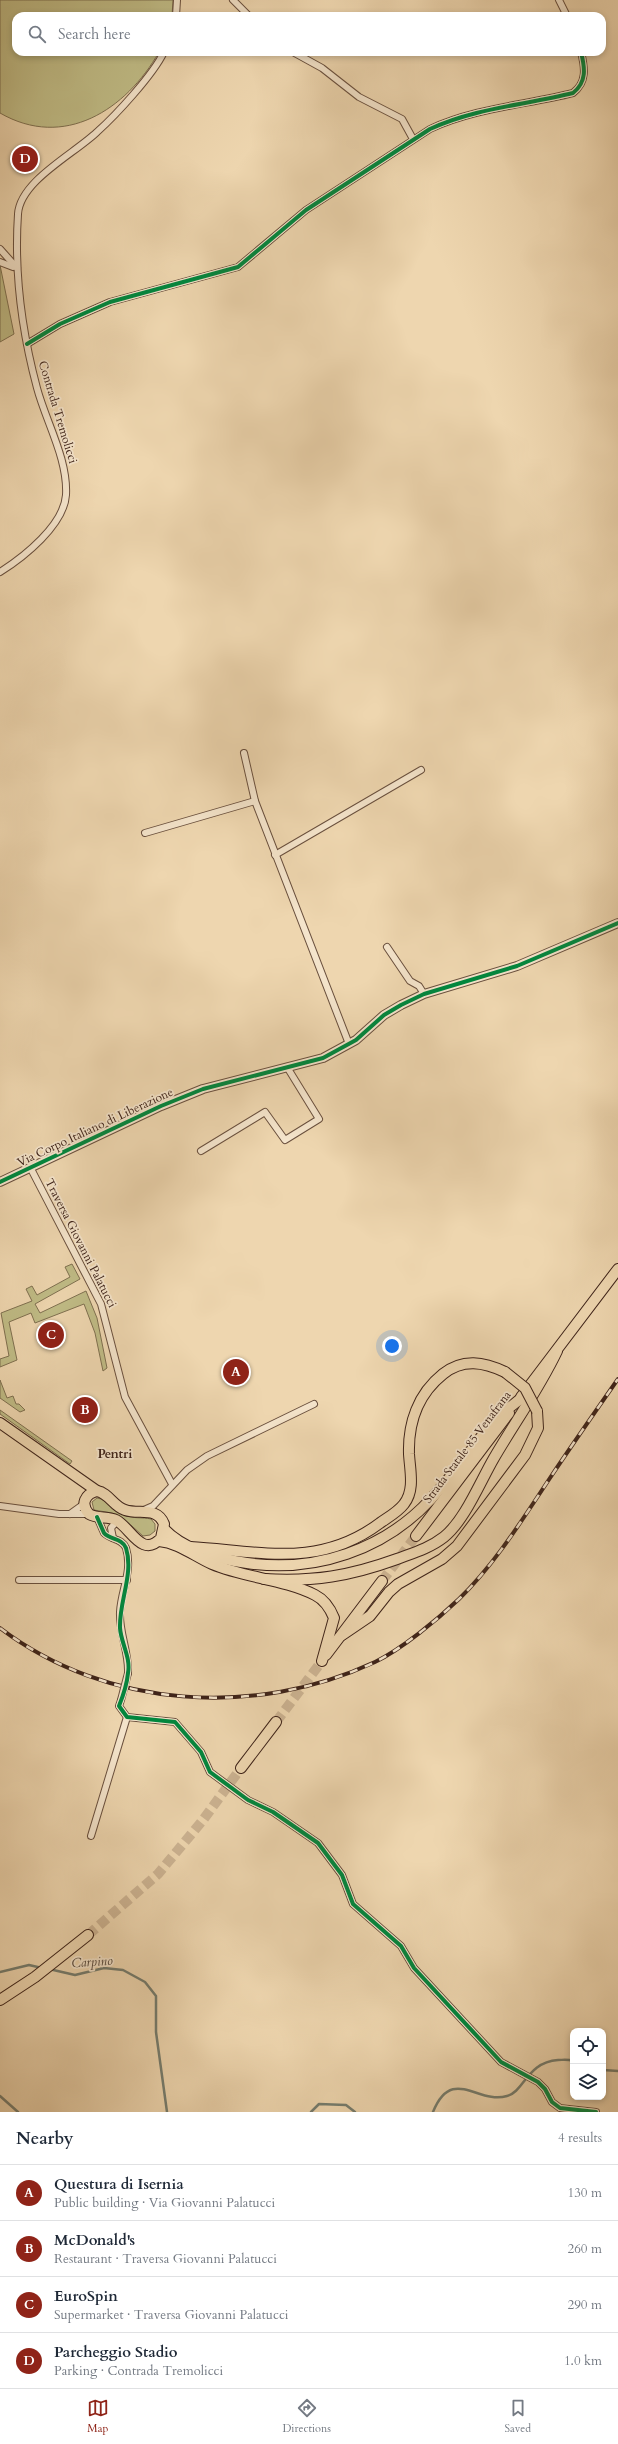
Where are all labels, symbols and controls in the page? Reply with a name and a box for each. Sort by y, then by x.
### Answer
search box [12,12,606,56]
icon: search [26,23,48,45]
text: Search here [58,24,131,44]
pin: D [12,144,38,174]
street label: Contrada Tremolicci [35,359,81,466]
street label: Via Corpo Italiano di Liberazione [14,1084,176,1170]
street label: Traversa Giovanni Palatucci [41,1176,121,1311]
pin: C [38,1320,64,1350]
your location [382,1336,402,1356]
pin: A [223,1357,249,1387]
street label: Strada Statale 85 Venafrana [419,1387,515,1506]
pin: B [72,1395,98,1425]
district label: Pentri [98,1445,132,1463]
water label: Carpino [71,1952,113,1972]
map controls [570,2028,606,2100]
button: locate [570,2028,606,2064]
button: layers [570,2064,606,2100]
text: Nearby [16,2127,73,2150]
text: 4 results [558,2129,602,2147]
text: Questura di Isernia [54,2174,184,2194]
text: A [24,2184,34,2202]
text: 130 m [568,2184,602,2202]
text: Public building · Via Giovanni Palatucci [54,2194,275,2212]
text: McDonald's [54,2230,135,2250]
text: B [24,2240,34,2258]
text: 260 m [568,2240,602,2258]
text: Restaurant · Traversa Giovanni Palatucci [54,2250,277,2268]
text: EuroSpin [54,2286,118,2306]
text: C [24,2296,34,2314]
text: 290 m [568,2296,602,2314]
text: Supermarket · Traversa Giovanni Palatucci [54,2306,288,2324]
text: Parcheggio Stadio [54,2342,177,2362]
text: D [23,2352,35,2370]
text: 1.0 km [564,2352,602,2370]
text: Parking · Contrada Tremolicci [54,2362,223,2380]
tab: Map [87,2397,109,2436]
tab: Directions [282,2397,331,2436]
tab: Saved [505,2397,531,2436]

